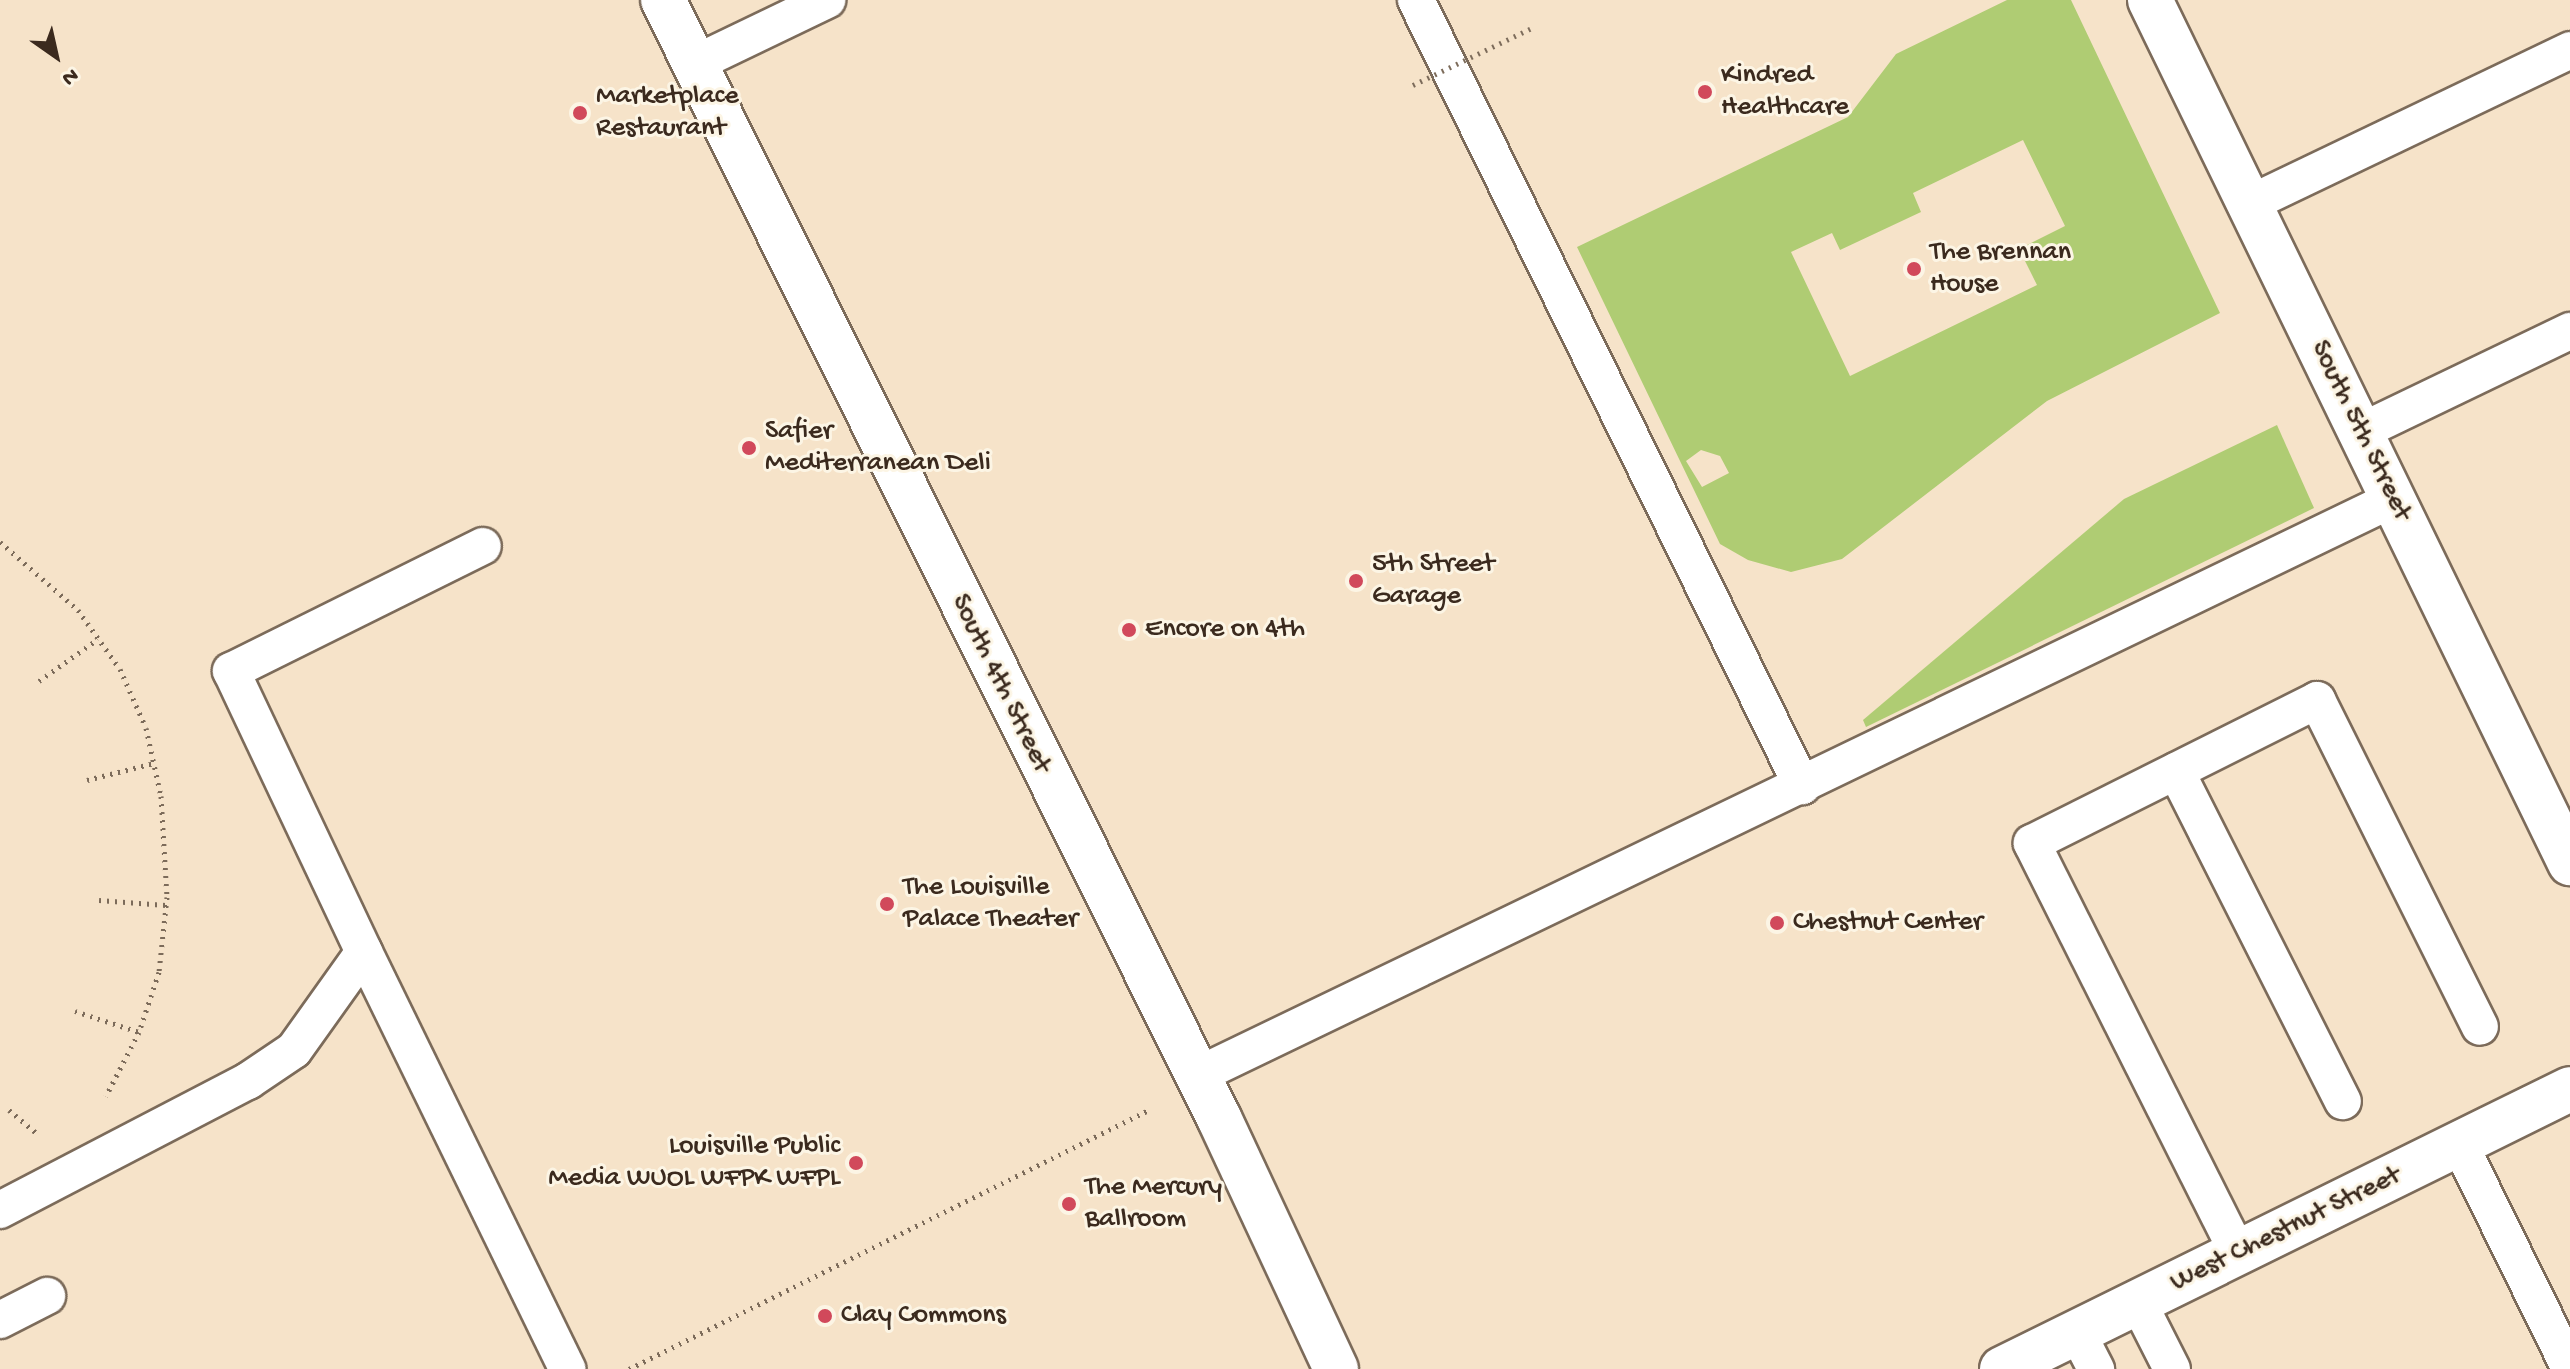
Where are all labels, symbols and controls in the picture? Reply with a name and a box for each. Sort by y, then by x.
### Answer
north arrow [16,16,96,96]
place label: Kindred Healthcare [1721,59,1849,125]
text: N [56,61,83,91]
place label: Marketplace Restaurant [596,80,739,146]
marker: Kindred Healthcare [1696,83,1714,101]
marker: Marketplace Restaurant [571,104,589,122]
place label: The Brennan House [1930,236,2071,302]
marker: The Brennan House [1905,260,1923,278]
street label: South 5th Street [2302,335,2418,527]
place label: Safier Mediterranean Deli [765,415,991,481]
marker: Safier Mediterranean Deli [740,439,758,457]
place label: 5th Street Garage [1372,548,1494,614]
marker: 5th Street Garage [1347,572,1365,590]
street label: South 4th Street [942,589,1058,779]
place label: Encore on 4th [1145,613,1305,647]
marker: Encore on 4th [1120,621,1138,639]
place label: The Louisville Palace Theater [903,871,1078,937]
marker: The Louisville Palace Theater [878,895,896,913]
place label: Chestnut Center [1793,906,1983,940]
marker: Chestnut Center [1768,914,1786,932]
place label: Louisville Public Media WUOL WFPK WFPL [548,1130,840,1196]
marker: Louisville Public Media WUOL WFPK WFPL [847,1154,865,1172]
street label: West Chestnut Street [2165,1160,2407,1300]
place label: The Mercury Ballroom [1085,1171,1222,1237]
marker: The Mercury Ballroom [1060,1195,1078,1213]
place label: Clay Commons [841,1299,1006,1333]
marker: Clay Commons [816,1307,834,1325]

